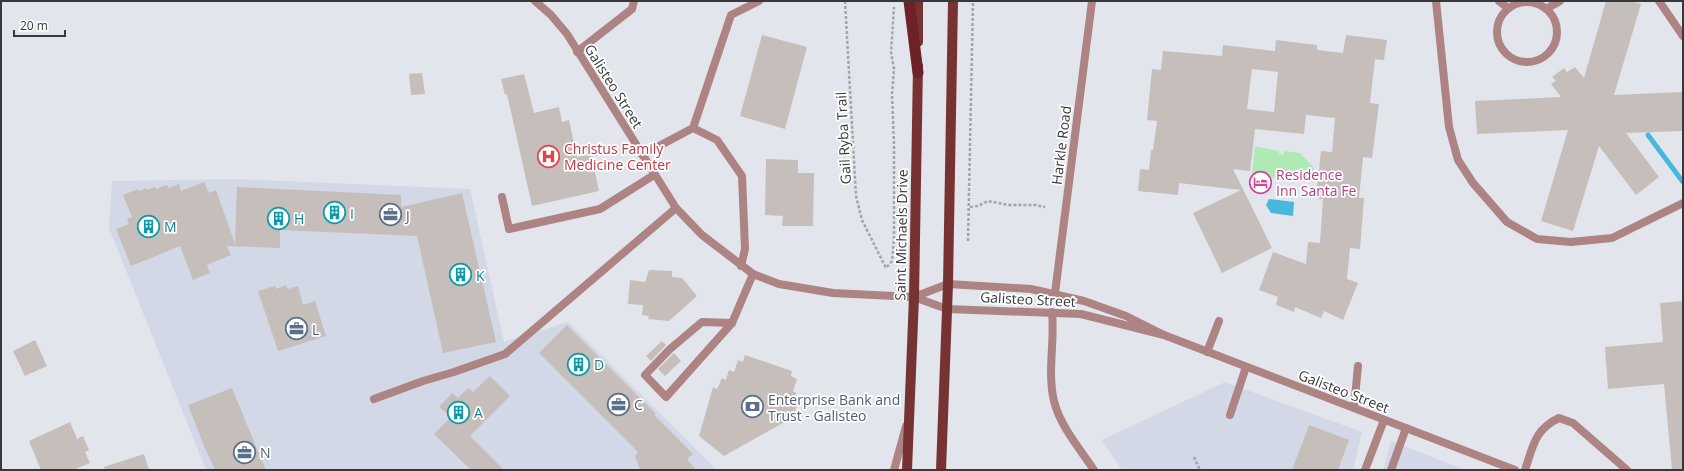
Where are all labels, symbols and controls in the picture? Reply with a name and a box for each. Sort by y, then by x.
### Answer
scale bar [14,12,65,38]
text: 20 m [20,17,48,34]
street label: Galisteo Street [581,40,647,132]
street label: Gail Ryba Trail [831,91,855,185]
street label: Harkle Road [1047,104,1075,186]
place label: Christus Family Medicine Center [564,139,671,174]
hospital icon: Christus Family Medicine Center [536,143,562,169]
place label: Residence Inn Santa Fe [1276,165,1356,200]
street label: Saint Michaels Drive [890,169,912,301]
hotel icon: Residence Inn Santa Fe [1248,169,1274,195]
building icon: I [321,200,347,226]
office icon: J [377,202,403,228]
place label: I [350,204,354,223]
building icon: H [266,205,292,231]
place label: J [404,206,410,225]
place label: H [294,209,304,228]
building icon: M [136,213,162,239]
place label: M [164,217,177,236]
building icon: K [448,262,474,288]
place label: K [476,266,485,285]
street label: Galisteo Street [980,287,1076,311]
office icon: L [284,316,310,342]
place label: L [312,320,319,339]
building icon: D [565,351,591,377]
place label: D [594,355,604,374]
street label: Galisteo Street [1296,365,1392,417]
place label: Enterprise Bank and Trust - Galisteo [768,390,900,425]
office icon: C [605,391,631,417]
bank icon: Enterprise Bank and Trust - Galisteo [739,394,765,420]
place label: C [634,395,643,414]
building icon: A [446,399,472,425]
place label: A [474,403,483,422]
office icon: N [232,439,258,465]
place label: N [260,443,271,462]

